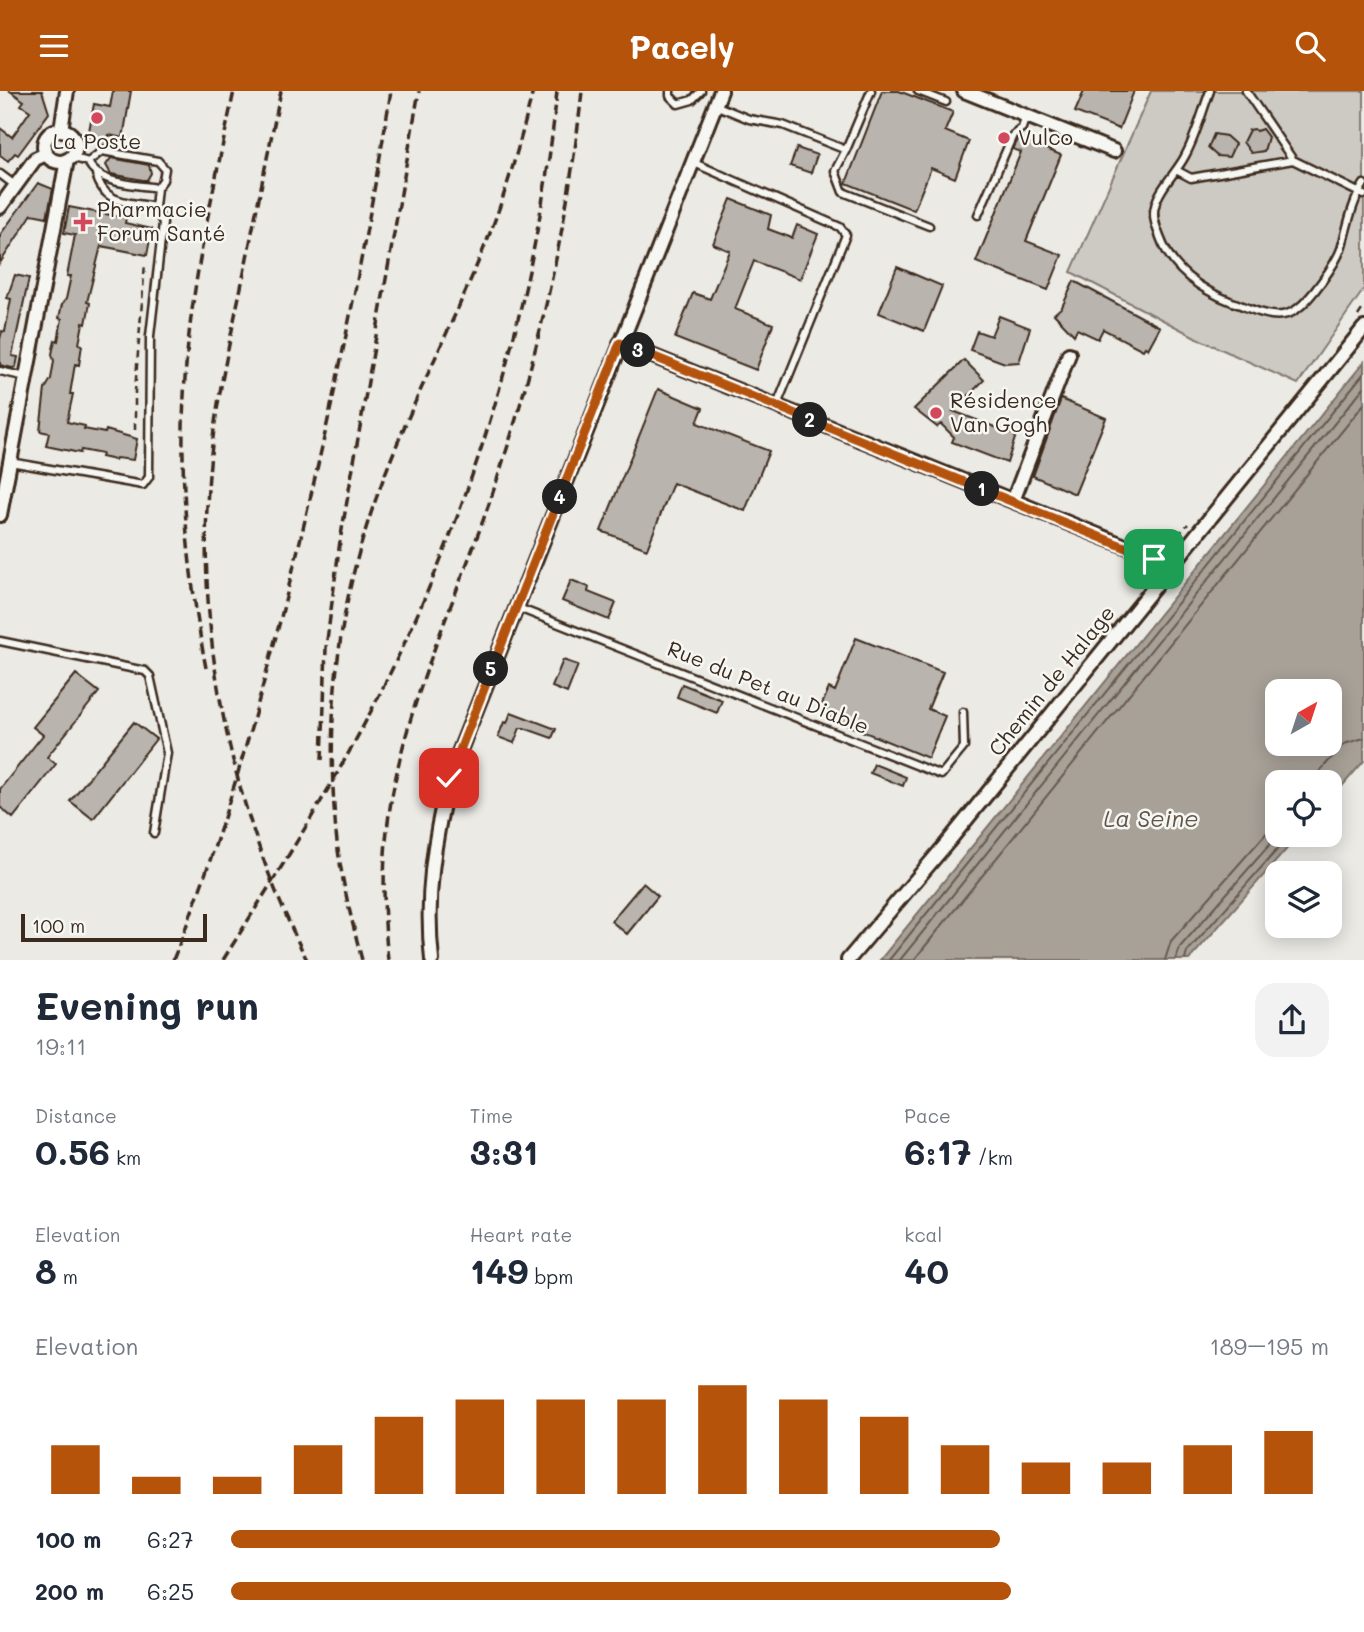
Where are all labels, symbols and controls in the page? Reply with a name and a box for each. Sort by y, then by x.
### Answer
text: Pacely [629,25,735,67]
icon: menu [35,27,73,65]
icon: search [1291,27,1329,65]
marker: La Poste [89,110,105,126]
place label: Vulco [1018,123,1073,150]
place label: La Poste [53,127,141,154]
marker: Vulco [996,130,1012,146]
place label: Pharmacie Forum Santé [97,195,225,246]
marker: Pharmacie Forum Santé [75,214,91,230]
pin: 3 [620,333,656,367]
text: 3 [632,337,643,362]
place label: Résidence Van Gogh [950,386,1057,437]
pin: 2 [792,403,828,437]
marker: Résidence Van Gogh [928,405,944,421]
text: 2 [804,407,815,432]
pin: 1 [964,471,1000,507]
text: 1 [977,476,986,501]
pin: 4 [542,479,578,515]
text: 4 [553,484,566,509]
pin [1124,529,1184,589]
icon: arrive [1135,540,1173,578]
street label: Chemin de Halage [982,599,1120,761]
street label: Rue du Pet au Diable [664,634,873,739]
pin: 5 [474,651,508,687]
text: 5 [485,656,496,681]
north arrow [1265,679,1342,756]
map controls [1265,679,1342,938]
pin [419,748,479,808]
icon: check [430,759,468,797]
button: locate [1265,770,1342,847]
water label: La Seine [1104,803,1199,833]
button: layers [1265,861,1342,938]
scale bar [21,911,206,943]
text: 100 m [32,913,85,938]
text: Evening run [35,980,259,1030]
button: share [1255,983,1329,1057]
text: 19:11 [35,1031,87,1061]
text: Distance [35,1103,117,1128]
text: Time [470,1103,513,1128]
text: Pace [904,1103,951,1128]
text: 0.56 [35,1128,110,1174]
text: 3:31 [470,1128,538,1174]
text: 6:17 [904,1128,972,1174]
text: km [110,1145,141,1170]
text: /km [972,1145,1013,1170]
text: Elevation [35,1222,120,1247]
text: Heart rate [470,1222,572,1247]
text: kcal [904,1222,942,1247]
text: 8 [35,1247,57,1293]
text: 149 [470,1247,528,1293]
text: 40 [904,1247,949,1293]
text: m [57,1264,78,1289]
text: bpm [528,1264,573,1289]
text: Elevation [35,1331,138,1361]
text: 189–195 m [1209,1331,1329,1361]
text: 100 m [35,1524,101,1554]
text: 6:27 [147,1524,194,1554]
text: 200 m [35,1576,104,1606]
text: 6:25 [147,1576,194,1606]

